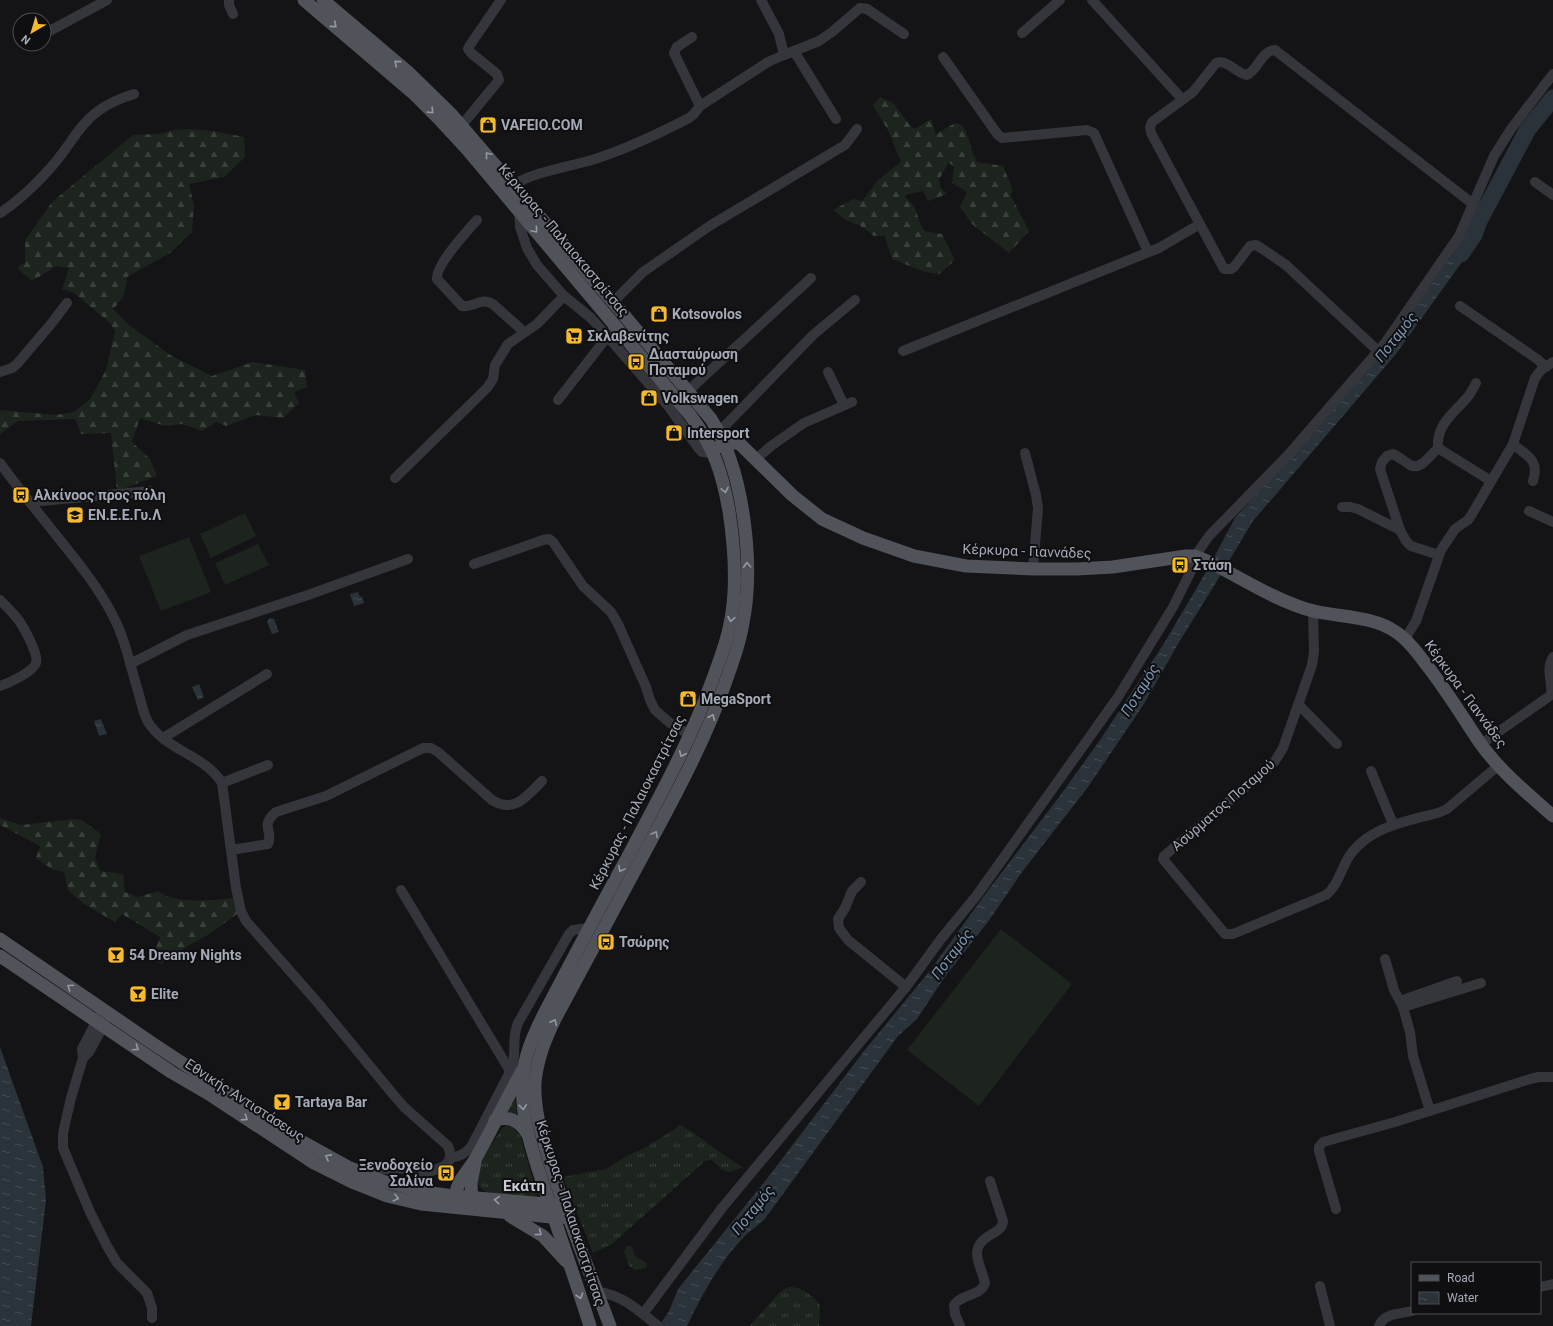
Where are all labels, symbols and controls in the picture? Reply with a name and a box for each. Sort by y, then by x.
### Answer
north arrow [12,12,52,52]
one-way arrow [329,21,336,28]
text: N [19,32,33,47]
one-way arrow [394,60,401,67]
one-way arrow [427,106,434,114]
shop icon: VAFEIO.COM [478,115,498,135]
place label: VAFEIO.COM [501,117,583,133]
one-way arrow [485,153,492,160]
street label: Κέρκυρας - Παλαιοκαστρίτσας [495,161,633,319]
one-way arrow [531,225,538,232]
shop icon: Kotsovolos [649,304,669,324]
place label: Kotsovolos [672,306,742,322]
water label: Ποταμός [1371,308,1421,366]
supermarket icon: Σκλαβενίτης [564,326,584,346]
place label: Σκλαβενίτης [587,328,669,344]
place label: Διασταύρωση Ποταμού [649,346,738,378]
bus stop icon: Διασταύρωση Ποταμού [626,352,646,372]
shop icon: Volkswagen [639,388,659,408]
place label: Volkswagen [662,390,738,406]
shop icon: Intersport [664,423,684,443]
place label: Intersport [687,425,750,441]
bus stop icon: Αλκίνοος προς πόλη [11,485,31,505]
place label: Αλκίνοος προς πόλη [34,487,166,503]
one-way arrow [720,487,728,494]
school or university icon: ΕΝ.Ε.Ε.Γυ.Λ [65,505,85,525]
place label: ΕΝ.Ε.Ε.Γυ.Λ [88,507,161,523]
street label: Κέρκυρα - Γιαννάδες [962,541,1092,561]
bus stop icon: Στάση [1170,555,1190,575]
place label: Στάση [1193,557,1232,573]
one-way arrow [743,562,752,568]
one-way arrow [727,616,735,623]
street label: Κέρκυρα - Γιαννάδες [1422,637,1510,751]
water label: Ποταμός [1117,660,1163,720]
shop icon: MegaSport [678,689,698,709]
place label: MegaSport [701,691,771,707]
street label: Κέρκυρας - Παλαιοκαστρίτσας [586,712,688,892]
one-way arrow [708,714,716,721]
one-way arrow [679,750,687,758]
street label: Ασύρματος Ποταμού [1168,756,1278,854]
one-way arrow [650,830,657,838]
one-way arrow [618,865,626,872]
water label: Ποταμός [927,925,977,983]
bus stop icon: Τσώρης [596,932,616,952]
place label: Τσώρης [619,934,670,950]
bar icon: 54 Dreamy Nights [106,945,126,965]
place label: 54 Dreamy Nights [129,947,242,963]
one-way arrow [67,984,74,992]
bar icon: Elite [128,984,148,1004]
place label: Elite [151,986,179,1002]
one-way arrow [549,1019,557,1027]
one-way arrow [131,1043,138,1050]
street label: Εθνικής Αντιστάσεως [182,1055,308,1145]
bar icon: Tartaya Bar [272,1092,292,1112]
place label: Tartaya Bar [295,1094,367,1110]
one-way arrow [518,1103,527,1110]
one-way arrow [241,1113,248,1121]
street label: Κέρκυρας - Παλαιοκαστρίτσας [533,1118,609,1308]
one-way arrow [325,1155,332,1162]
place label: Ξενοδοχείο Σαλίνα [359,1157,433,1189]
bus stop icon: Ξενοδοχείο Σαλίνα [436,1163,456,1183]
district label: Εκάτη [503,1177,545,1195]
water label: Ποταμός [728,1181,779,1238]
one-way arrow [392,1193,399,1202]
one-way arrow [494,1196,500,1205]
one-way arrow [534,1228,541,1235]
legend [1411,1262,1541,1314]
text: Road [1447,1271,1475,1285]
text: Water [1447,1291,1478,1305]
one-way arrow [576,1293,584,1300]

